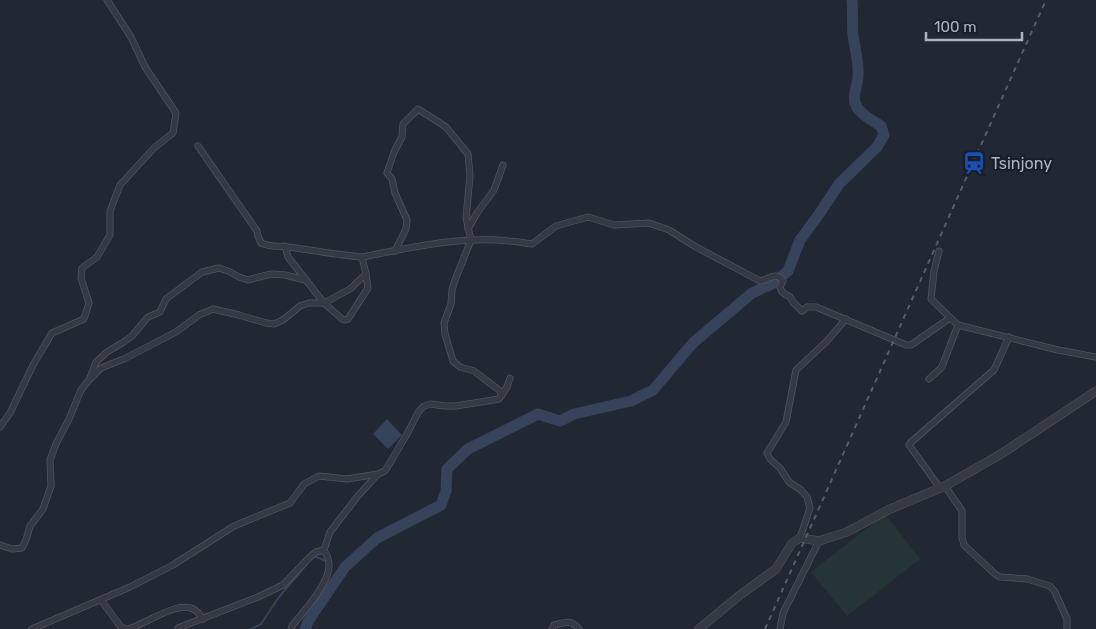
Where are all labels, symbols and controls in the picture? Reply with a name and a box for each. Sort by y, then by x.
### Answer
scale bar [926,10,1022,42]
text: 100 m [934,18,976,36]
station icon: Tsinjony [961,150,987,176]
place label: Tsinjony [991,154,1052,173]

